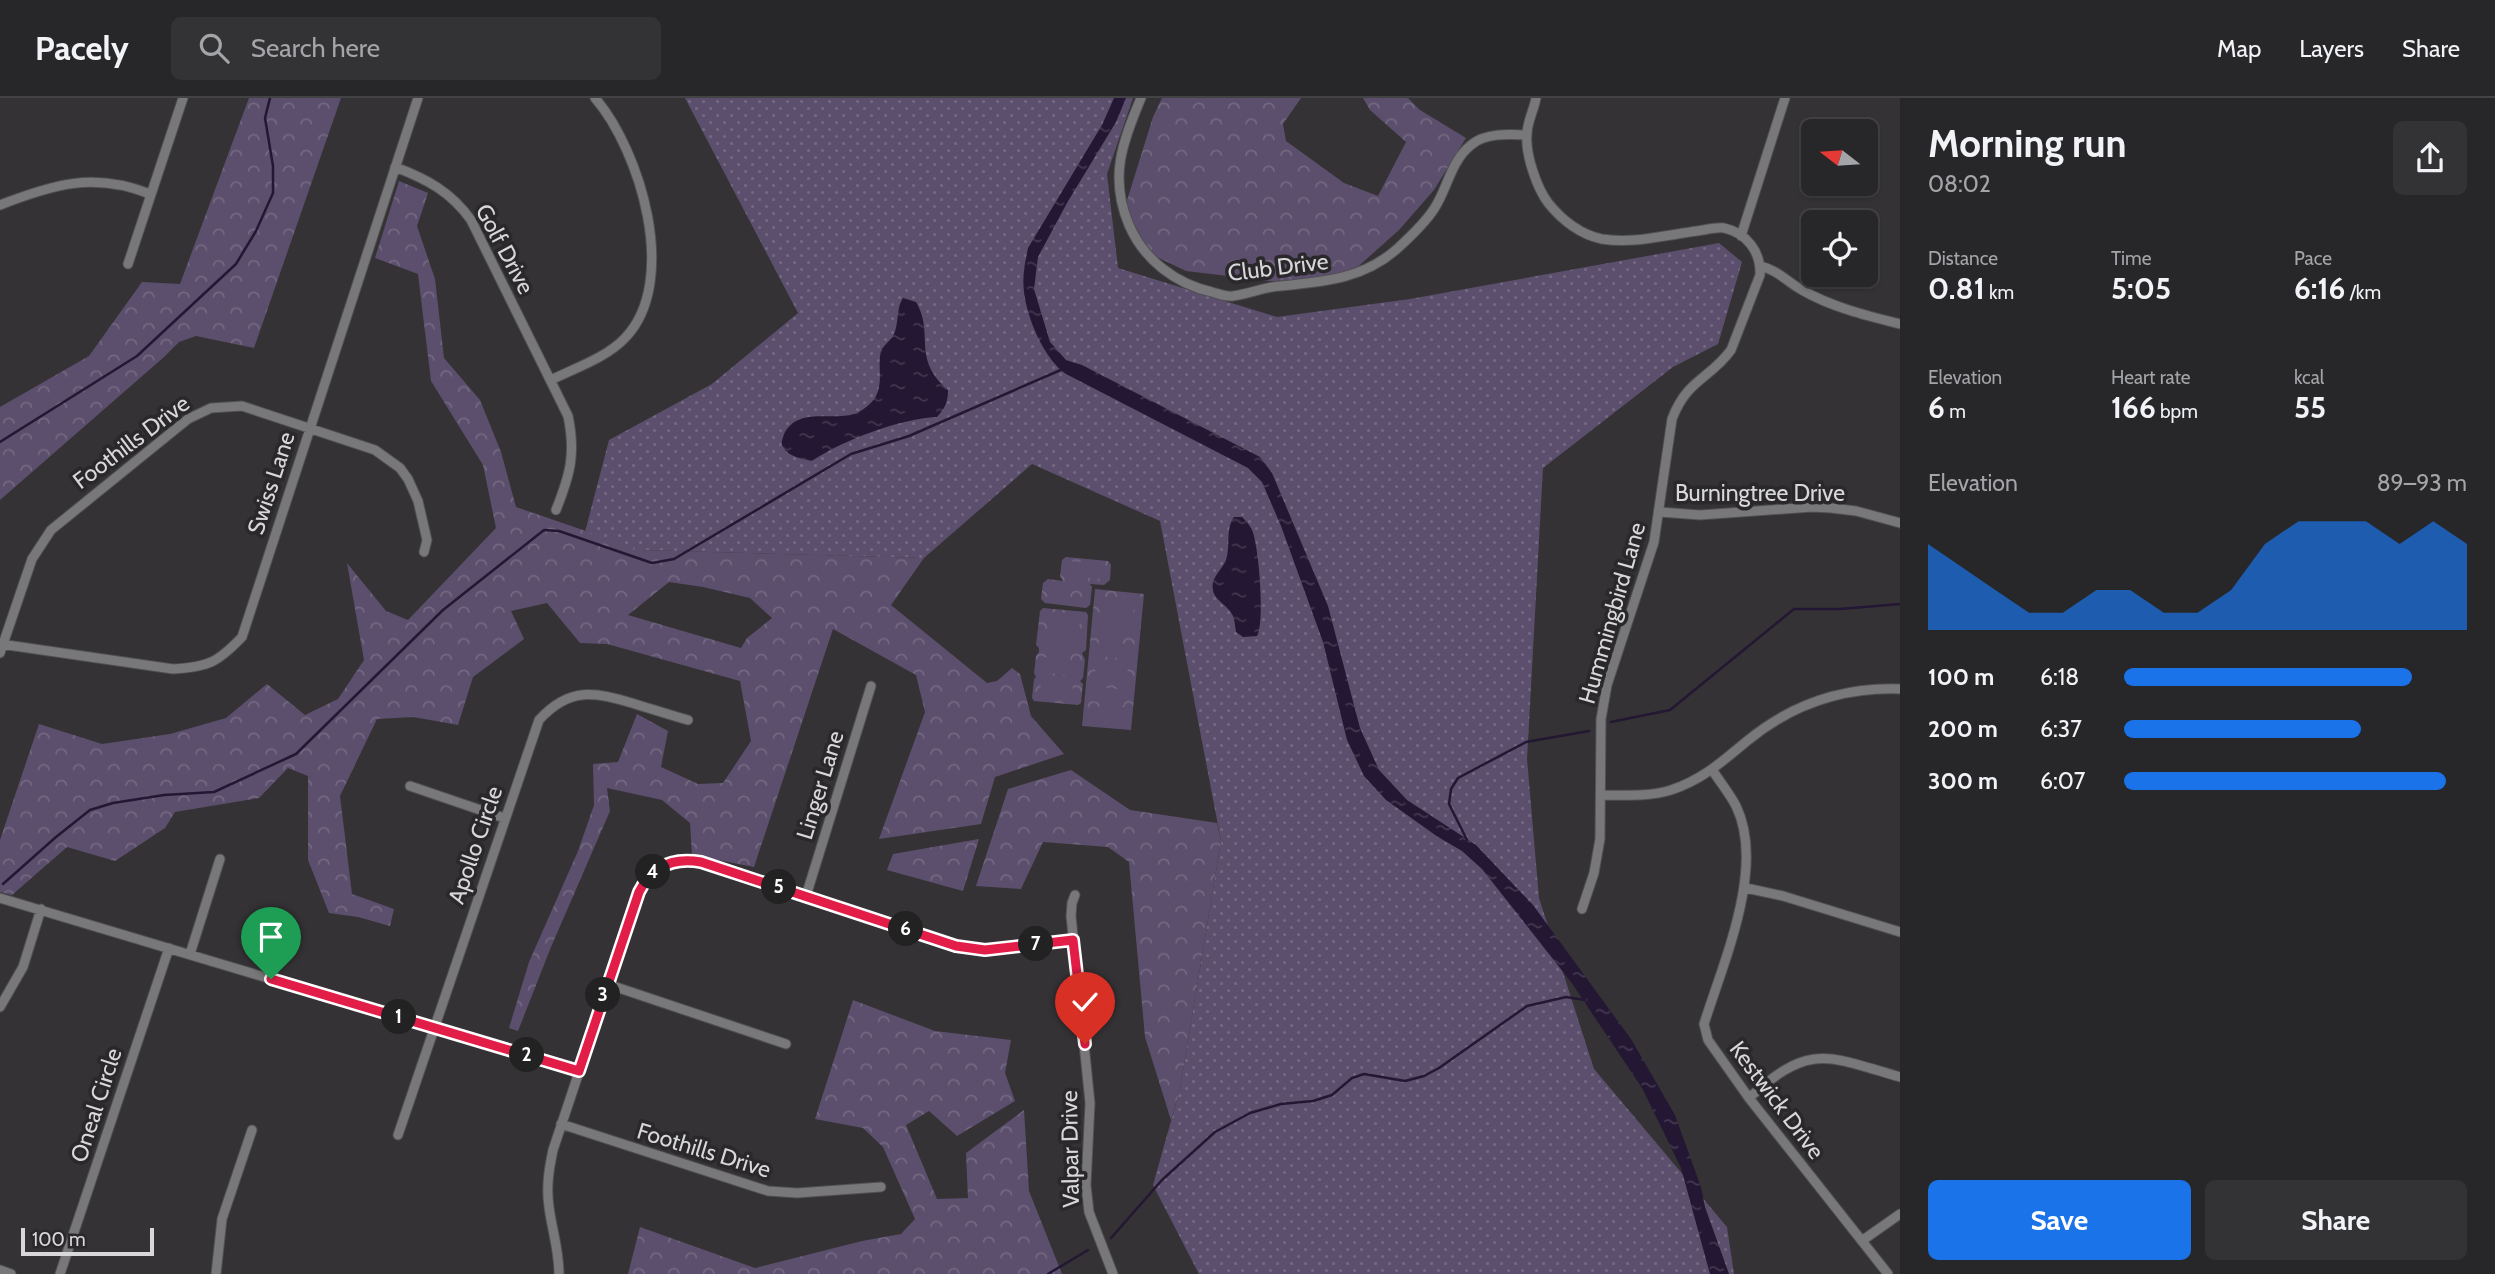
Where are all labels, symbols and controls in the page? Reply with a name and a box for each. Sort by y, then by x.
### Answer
search box [171,17,661,80]
text: Pacely [35,28,129,68]
icon: search [195,29,233,67]
text: Search here [251,32,380,64]
text: Map [2217,34,2261,63]
text: Layers [2299,34,2364,63]
text: Share [2402,34,2460,63]
north arrow [1801,119,1878,196]
map controls [1801,119,1878,287]
text: Morning run [1928,120,2127,167]
button: share [2393,121,2467,195]
text: 08:02 [1928,170,1991,198]
street label: Golf Drive [470,199,540,299]
button: locate [1801,210,1878,287]
street label: Club Drive [1226,247,1330,287]
text: Distance [1928,247,1998,270]
text: Time [2111,247,2151,270]
text: Pace [2294,247,2332,270]
text: 0.81 [1928,270,1985,307]
text: 5:05 [2111,270,2171,307]
text: 6:16 [2294,270,2345,307]
text: km [1985,281,2014,304]
text: /km [2345,281,2381,304]
text: Elevation [1928,366,2002,389]
text: Heart rate [2111,366,2191,389]
text: kcal [2294,366,2324,389]
street label: Foothills Drive [67,389,195,495]
text: 6 [1928,389,1945,426]
text: 166 [2111,389,2156,426]
text: 55 [2294,389,2326,426]
text: m [1945,400,1966,423]
text: bpm [2156,400,2198,423]
street label: Swiss Lane [241,428,301,538]
text: Elevation [1928,469,2018,497]
text: 89–93 m [2377,469,2467,497]
street label: Burningtree Drive [1675,479,1845,507]
street label: Hummingbird Lane [1573,519,1651,707]
text: 100 m [1928,663,1994,691]
text: 6:18 [2040,663,2079,691]
text: 200 m [1928,715,1998,743]
text: 6:37 [2040,715,2082,743]
street label: Linger Lane [790,727,850,843]
text: 300 m [1928,767,1998,795]
text: 6:07 [2040,767,2085,795]
street label: Apollo Circle [442,782,508,907]
pin: 4 [636,854,670,890]
text: 4 [647,860,658,883]
pin: 5 [762,870,796,904]
text: 5 [773,875,784,898]
pin [241,907,301,979]
pin: 6 [888,912,923,946]
text: 6 [900,917,911,940]
icon: arrive [252,918,290,956]
pin: 7 [1018,926,1054,962]
text: 7 [1031,932,1040,955]
pin [1055,972,1115,1044]
pin: 3 [586,978,620,1012]
text: 3 [597,983,608,1006]
icon: check [1066,983,1104,1021]
pin: 1 [382,1000,416,1034]
text: 1 [395,1005,402,1028]
street label: Kestwick Drive [1724,1036,1831,1165]
pin: 2 [510,1038,544,1072]
text: 2 [521,1043,532,1066]
street label: Oneal Circle [64,1044,128,1165]
street label: Valpar Drive [1055,1090,1085,1208]
street label: Foothills Drive [634,1116,774,1184]
button: Save [1928,1180,2191,1260]
button: Share [2205,1180,2467,1260]
scale bar [21,1225,154,1257]
text: 100 m [32,1228,86,1251]

